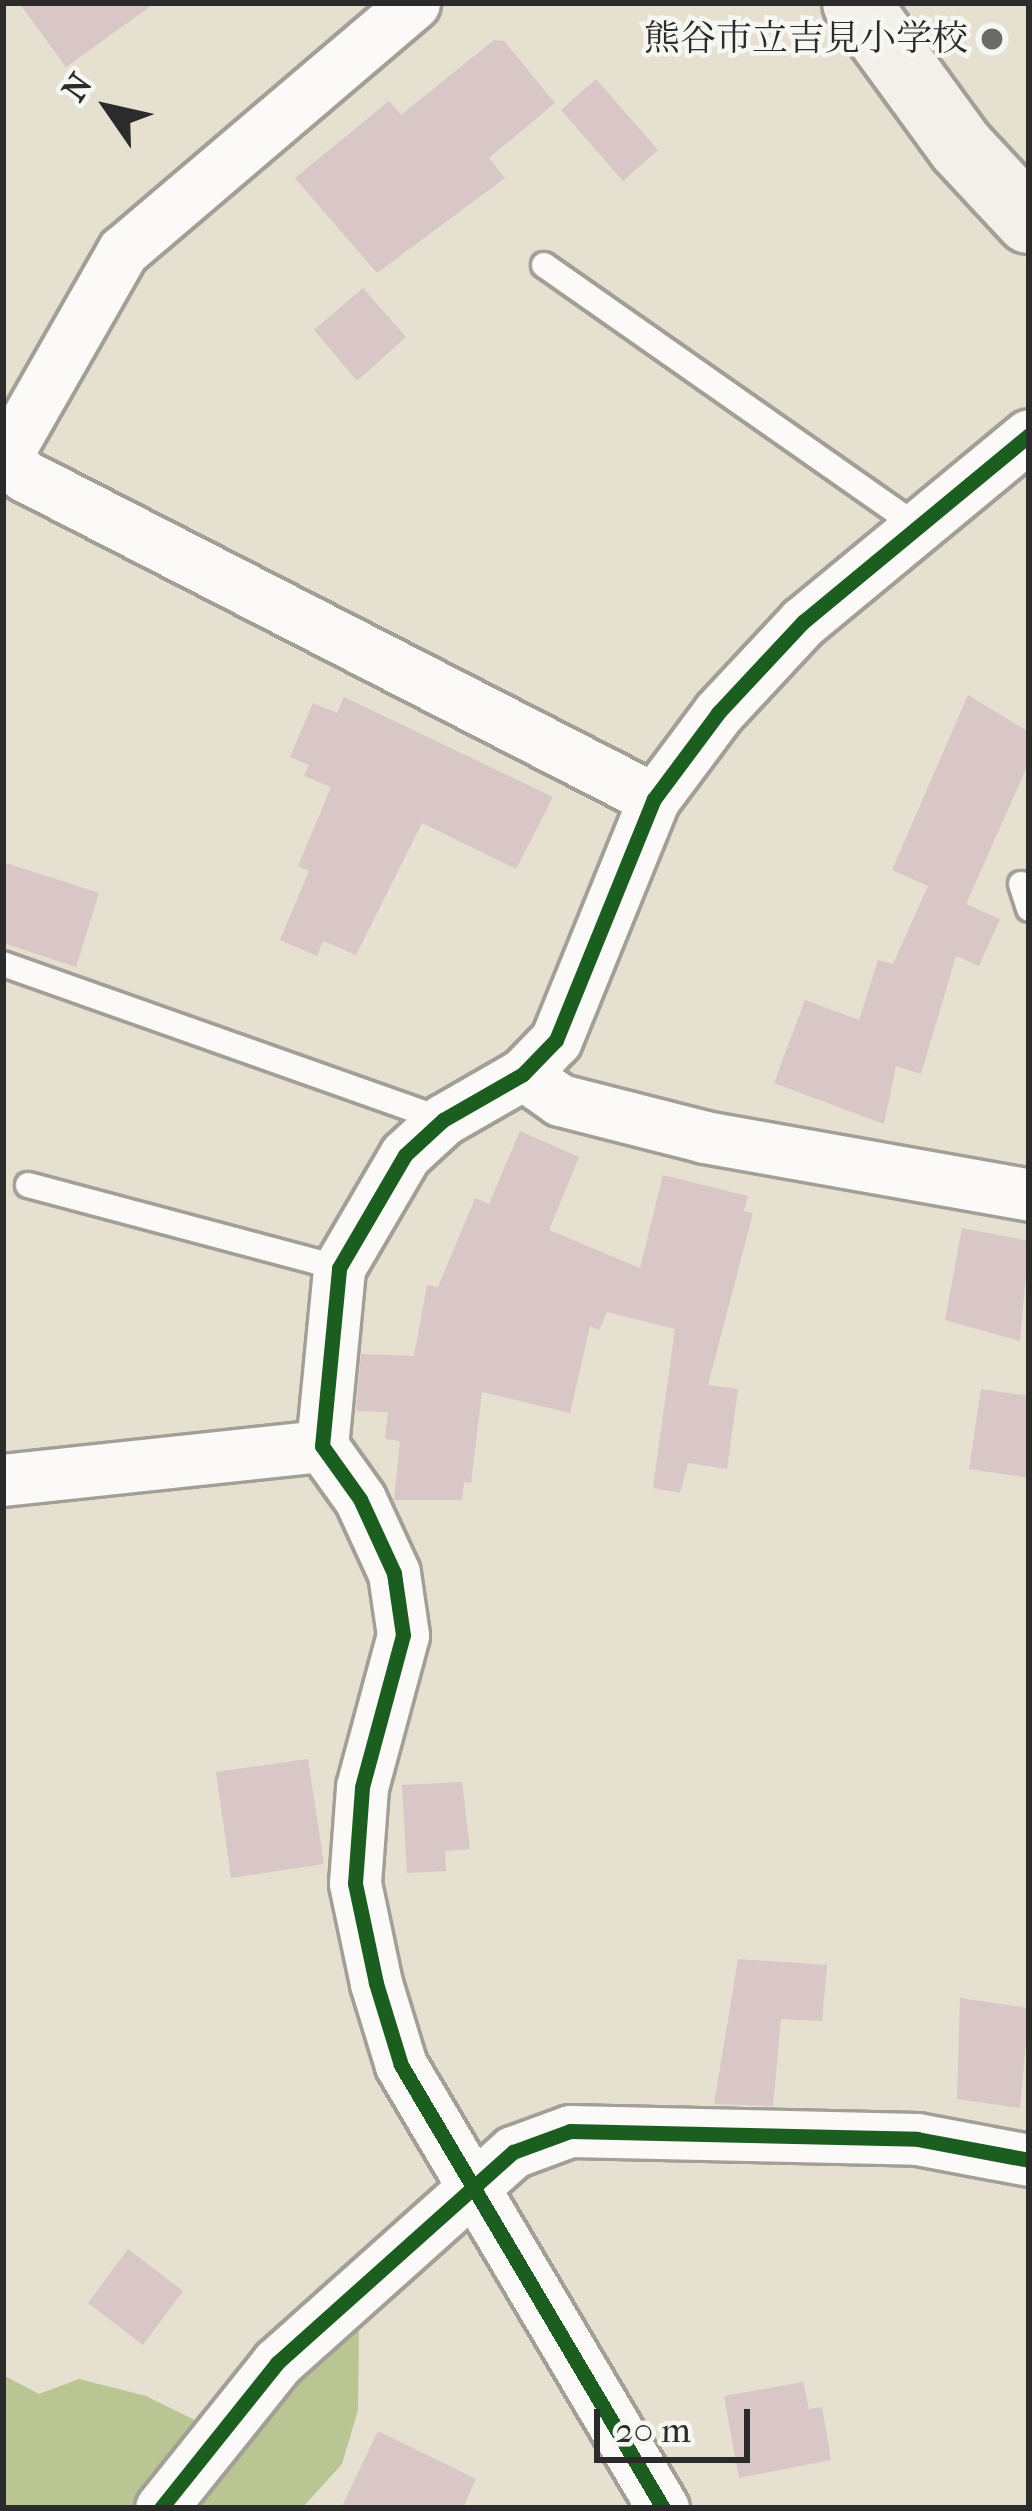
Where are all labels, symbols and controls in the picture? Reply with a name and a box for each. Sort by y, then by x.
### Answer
place label: 熊谷市立吉見小学校 [644,17,968,61]
marker: 熊谷市立吉見小学校 [979,26,1005,52]
north arrow [48,48,168,168]
text: N [55,66,101,109]
scale bar [600,2385,756,2459]
text: 20 m [615,2409,691,2451]

